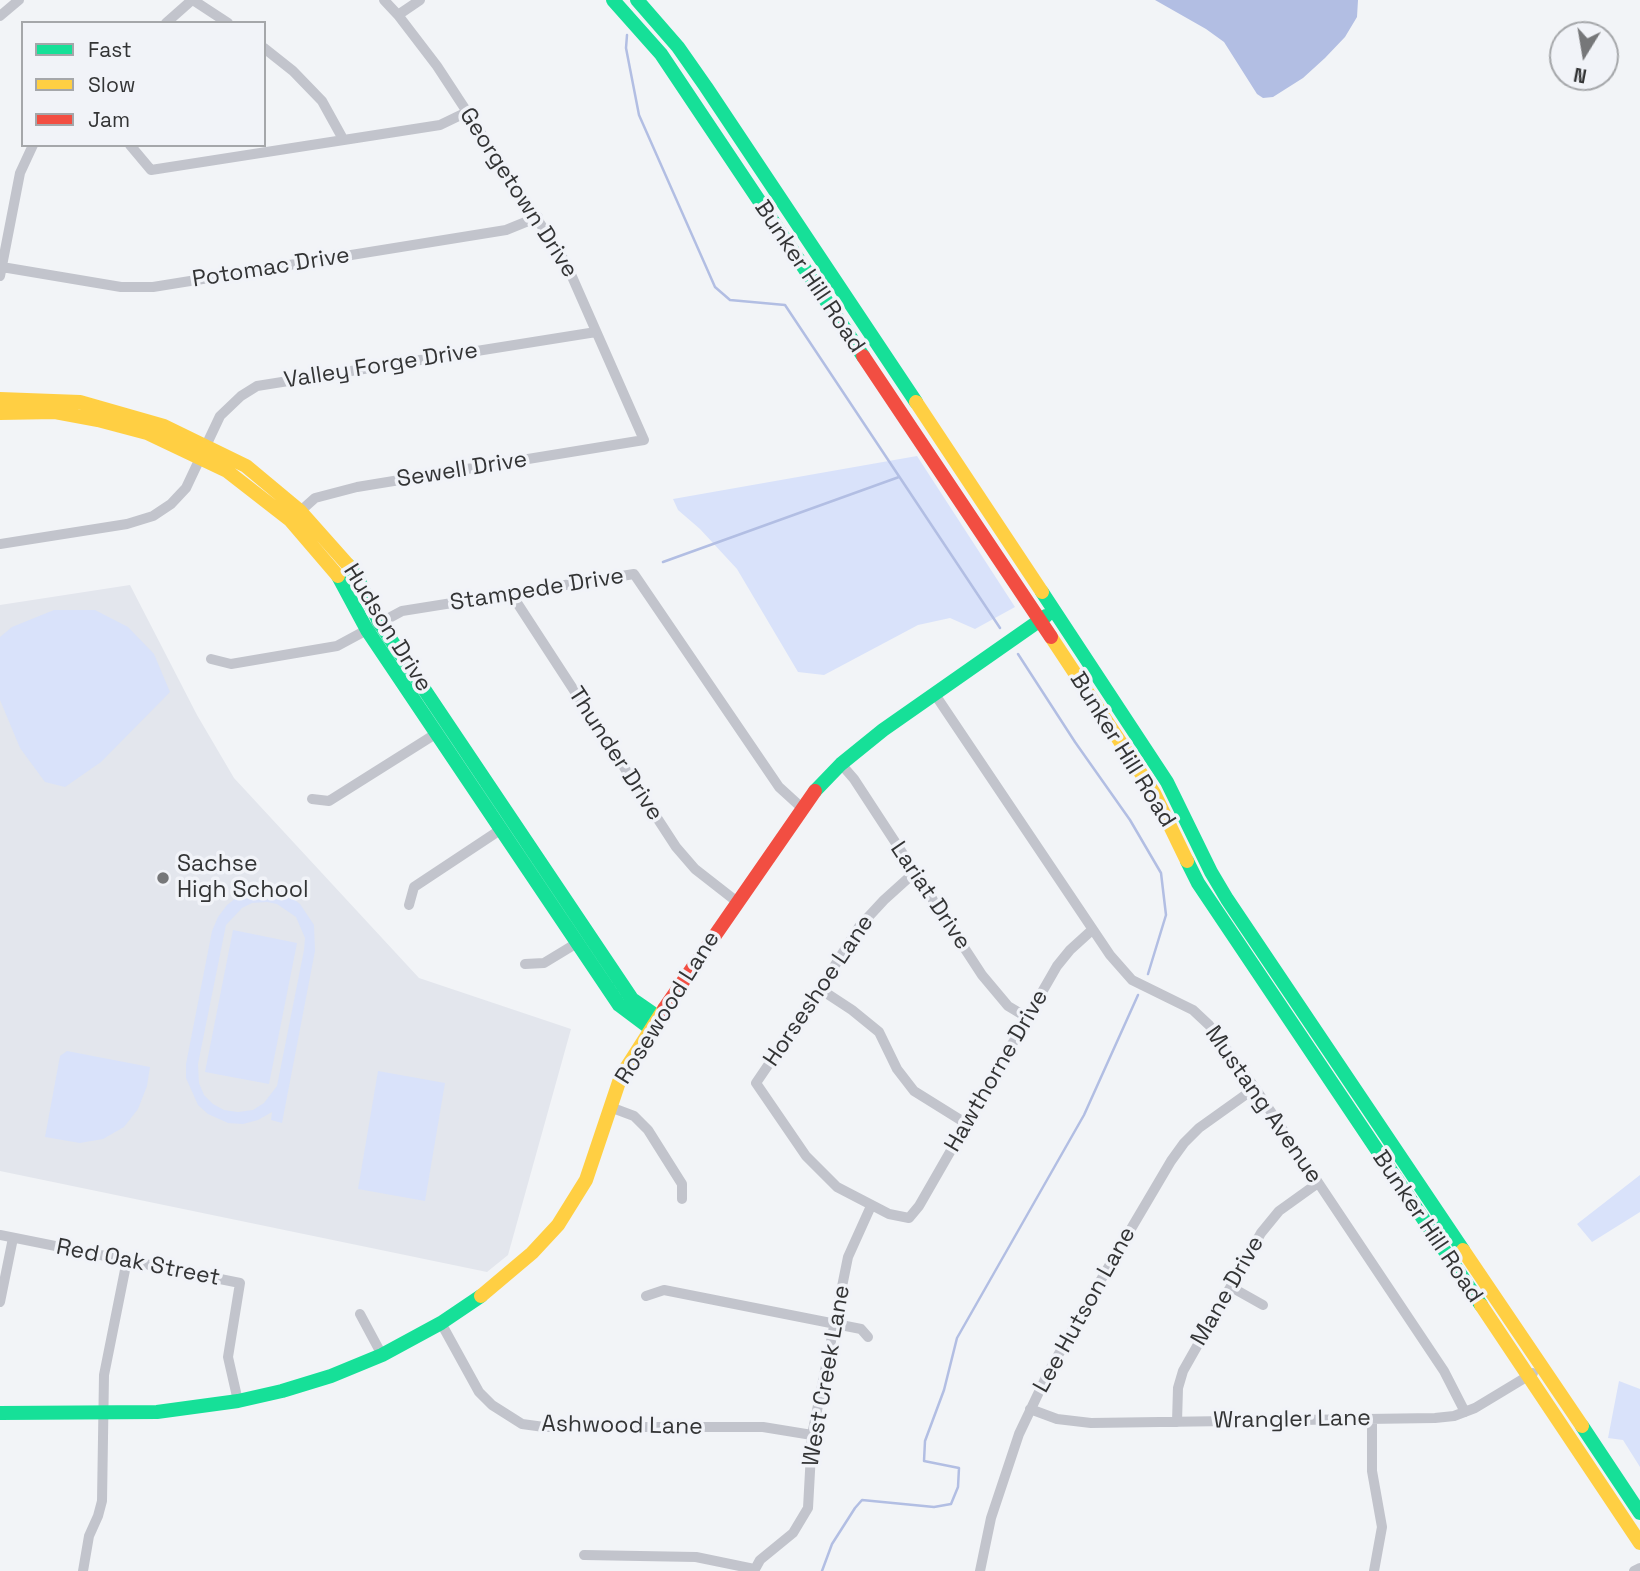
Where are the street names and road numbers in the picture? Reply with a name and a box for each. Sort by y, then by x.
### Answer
street label: Georgetown Drive [453,103,583,283]
street label: Bunker Hill Road [748,196,870,358]
street label: Potomac Drive [190,242,352,294]
street label: Valley Forge Drive [282,337,480,395]
street label: Sewell Drive [395,446,529,494]
street label: Hudson Drive [337,559,437,697]
street label: Stampede Drive [448,563,626,617]
street label: Bunker Hill Road [1063,667,1181,833]
street label: Thunder Drive [562,682,668,826]
street label: Lariat Drive [884,837,976,955]
street label: Horseshoe Lane [758,910,880,1072]
street label: Rosewood Lane [610,926,726,1090]
street label: Hawthorne Drive [939,985,1055,1157]
street label: Mustang Avenue [1198,1021,1328,1189]
street label: Bunker Hill Road [1366,1146,1488,1308]
street label: Lee Hutson Lane [1028,1222,1142,1398]
street label: Mane Drive [1186,1231,1270,1351]
street label: Red Oak Street [54,1234,222,1292]
street label: West Creek Lane [797,1283,857,1469]
street label: Wrangler Lane [1213,1405,1371,1435]
street label: Ashwood Lane [541,1411,703,1441]

